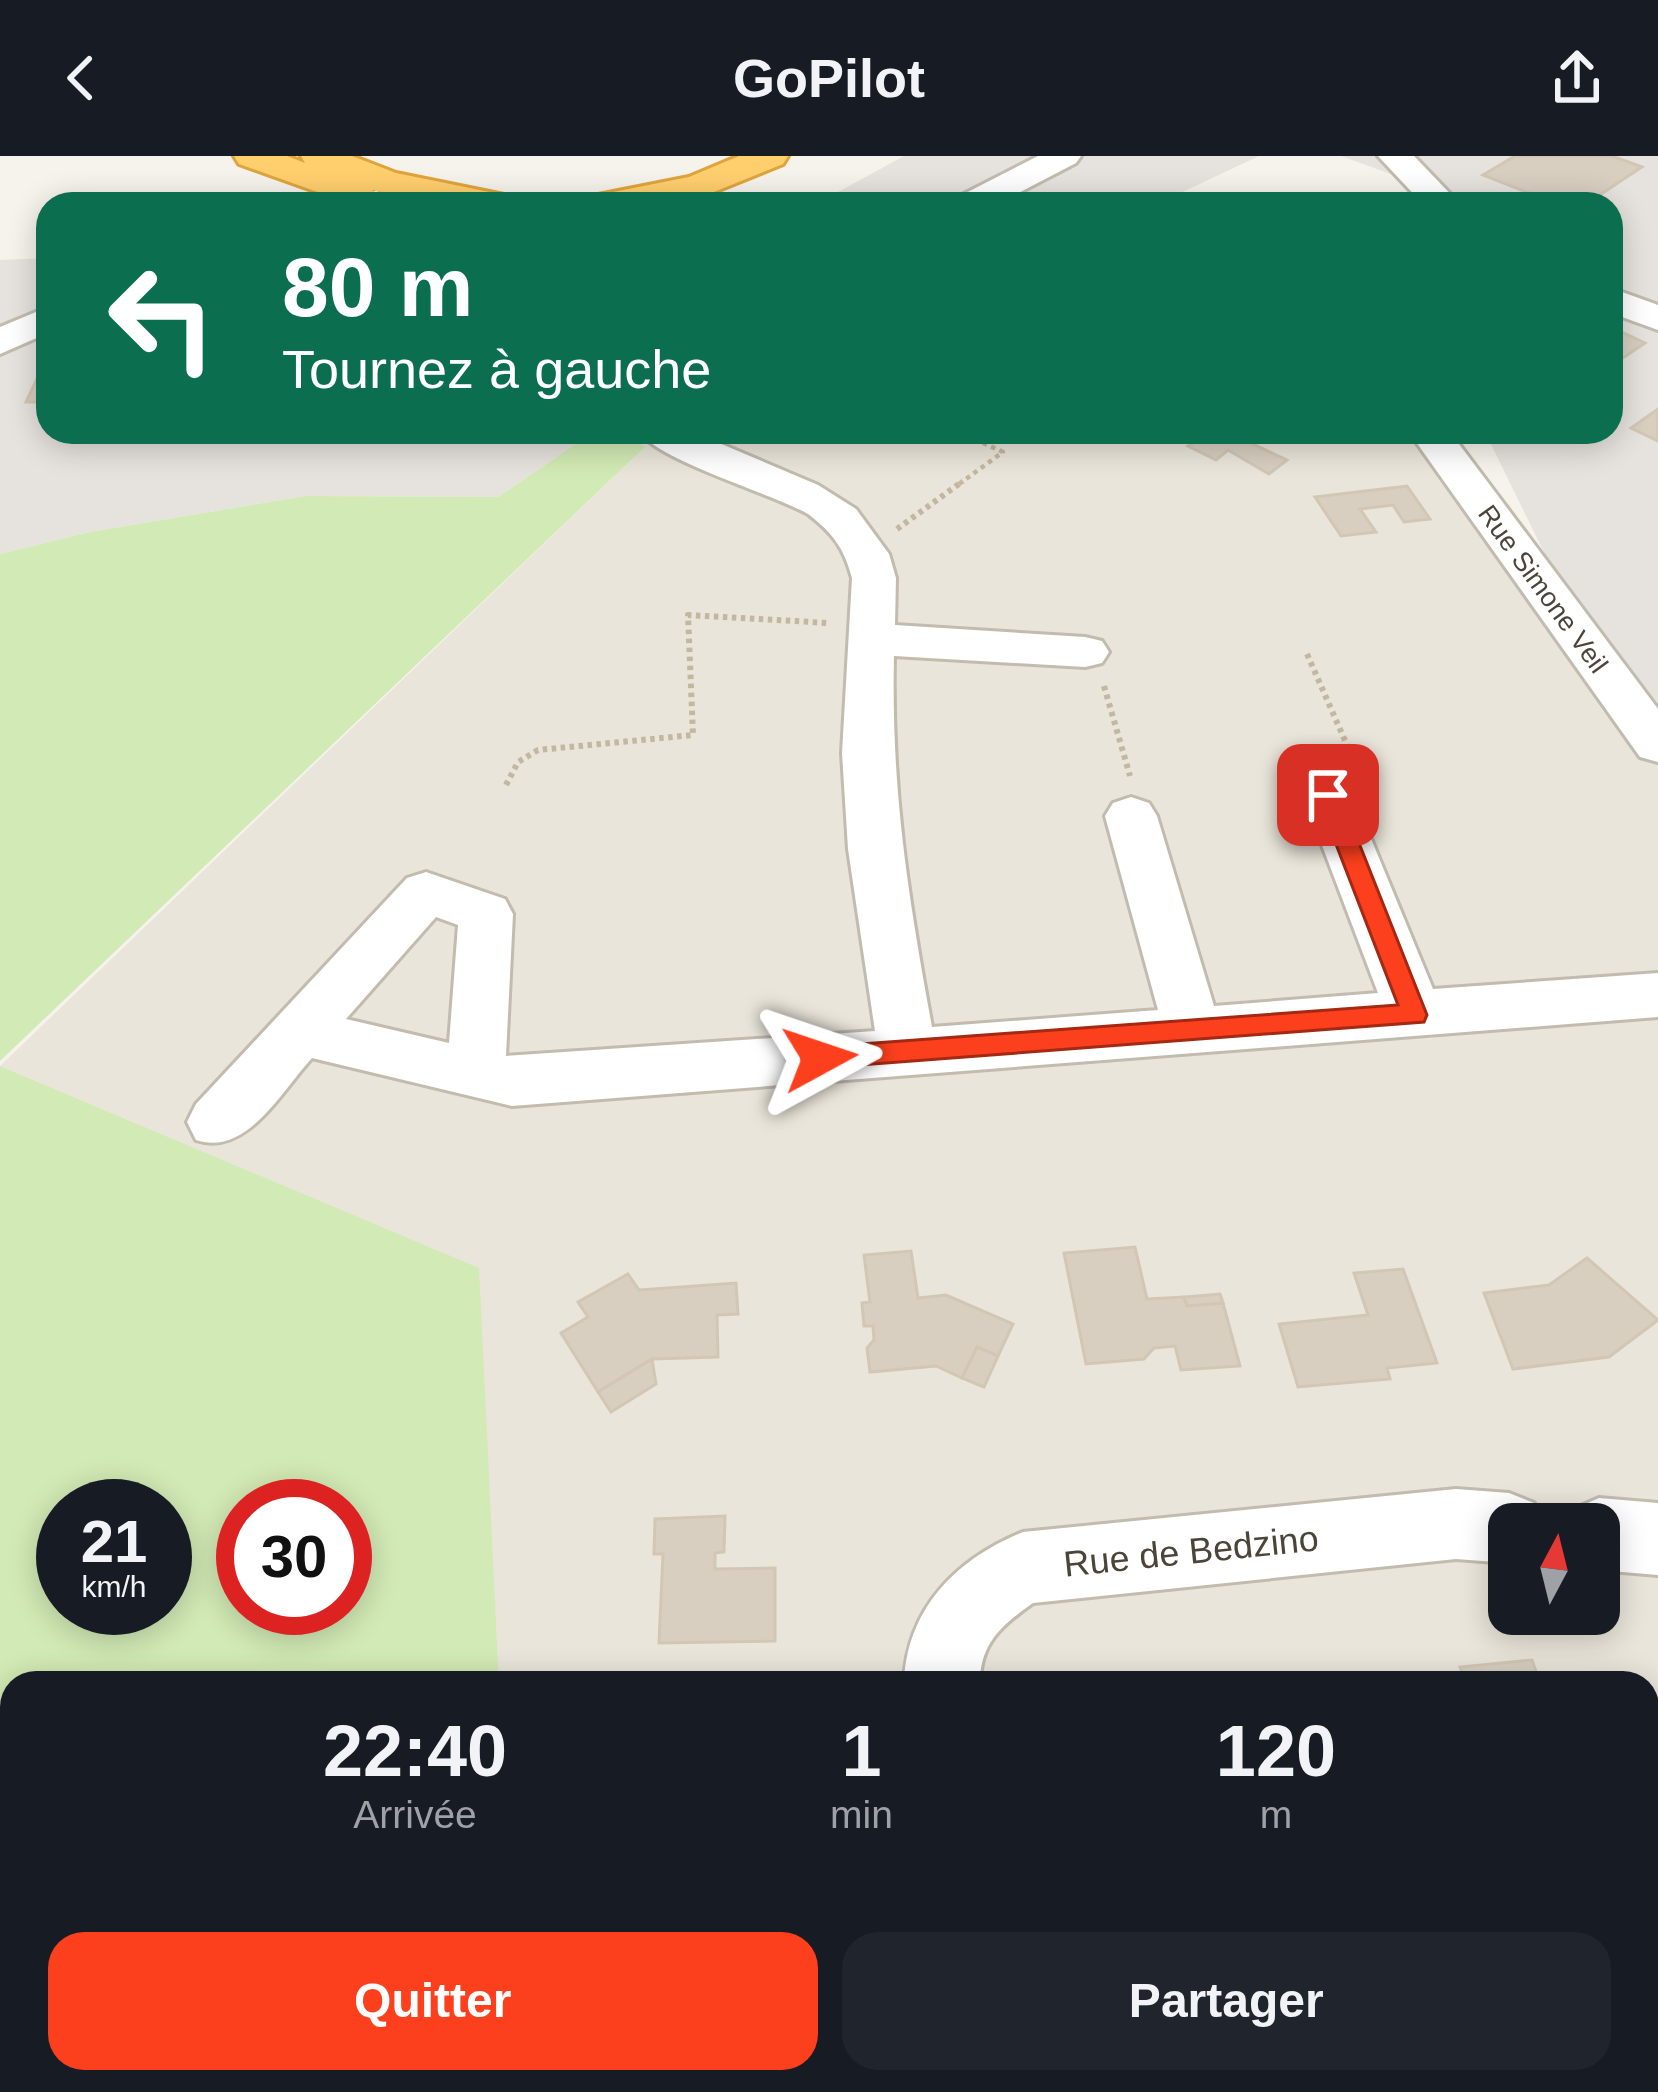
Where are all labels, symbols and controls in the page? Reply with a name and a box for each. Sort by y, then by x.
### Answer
icon: back [48,45,114,111]
icon: share [1544,45,1610,111]
text: GoPilot [733,48,925,108]
icon: left [84,240,240,396]
text: 80 m [282,240,473,334]
text: Tournez à gauche [282,339,711,399]
street label: Rue Simone Veil [1472,499,1614,679]
pin [1277,744,1379,846]
icon: arrive [1295,762,1361,828]
position arrow [757,995,883,1121]
speed limit sign: 30 [216,1479,372,1635]
north arrow [1488,1503,1620,1635]
map controls [1488,1503,1620,1635]
text: 21 [81,1508,147,1575]
street label: Rue de Bedzino [1061,1517,1321,1585]
text: km/h [81,1570,147,1603]
text: 22:40 [323,1711,507,1791]
text: 1 [841,1711,882,1791]
text: 120 [1216,1711,1336,1791]
text: Arrivée [353,1793,477,1836]
text: min [830,1793,893,1836]
text: m [1260,1793,1292,1836]
button: Quitter [48,1932,818,2070]
button: Partager [842,1932,1611,2070]

